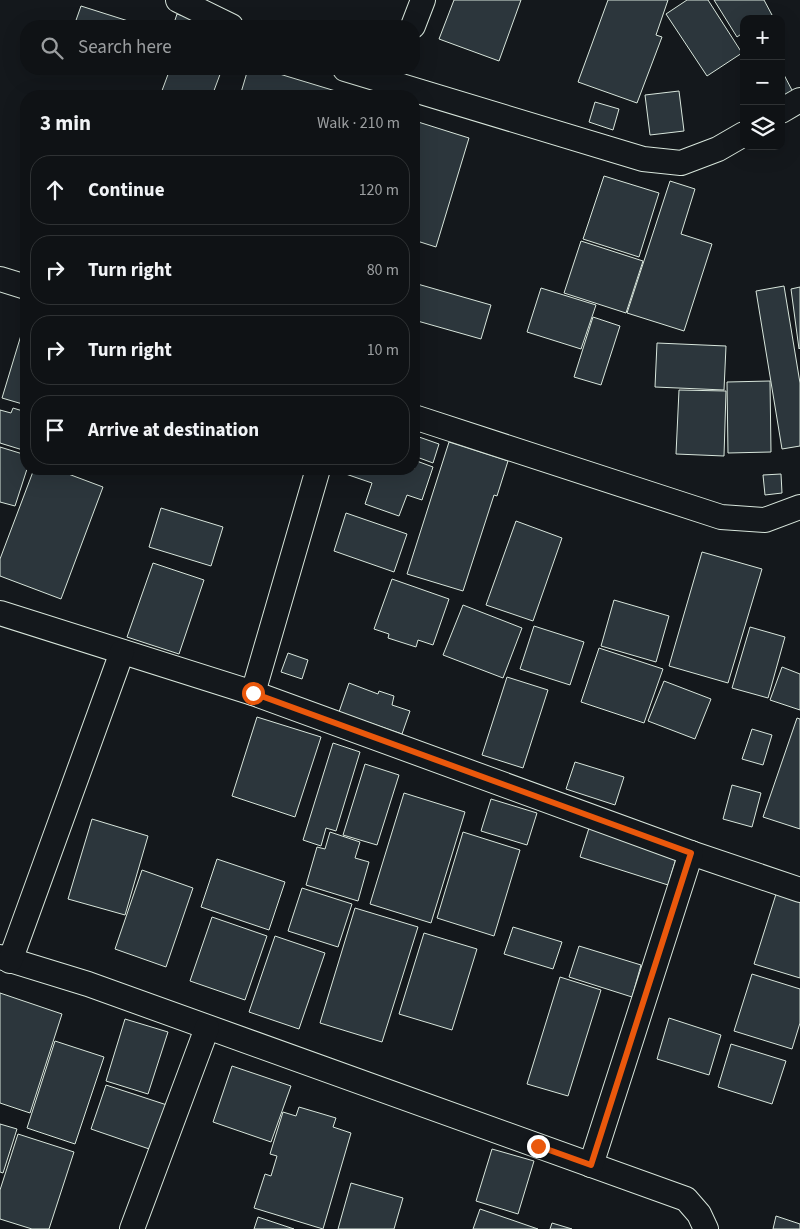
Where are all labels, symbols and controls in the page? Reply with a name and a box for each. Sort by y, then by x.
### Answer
map controls [740,15,785,150]
button: + [740,15,785,60]
search box [20,20,420,75]
icon: search [38,34,66,62]
text: Search here [78,34,172,61]
button: − [740,60,785,105]
button: layers [740,105,785,150]
text: 3 min [40,108,91,138]
text: Walk · 210 m [317,112,400,134]
icon: ahead [41,176,69,204]
text: Continue [88,177,165,204]
text: 120 m [359,179,399,201]
icon: right [41,256,69,284]
text: Turn right [88,257,172,284]
text: 80 m [367,259,399,281]
icon: right [41,336,69,364]
text: Turn right [88,337,172,364]
text: 10 m [367,339,399,361]
icon: arrive [41,416,69,444]
text: Arrive at destination [88,417,259,444]
route start [242,682,265,705]
route end [527,1135,550,1158]

